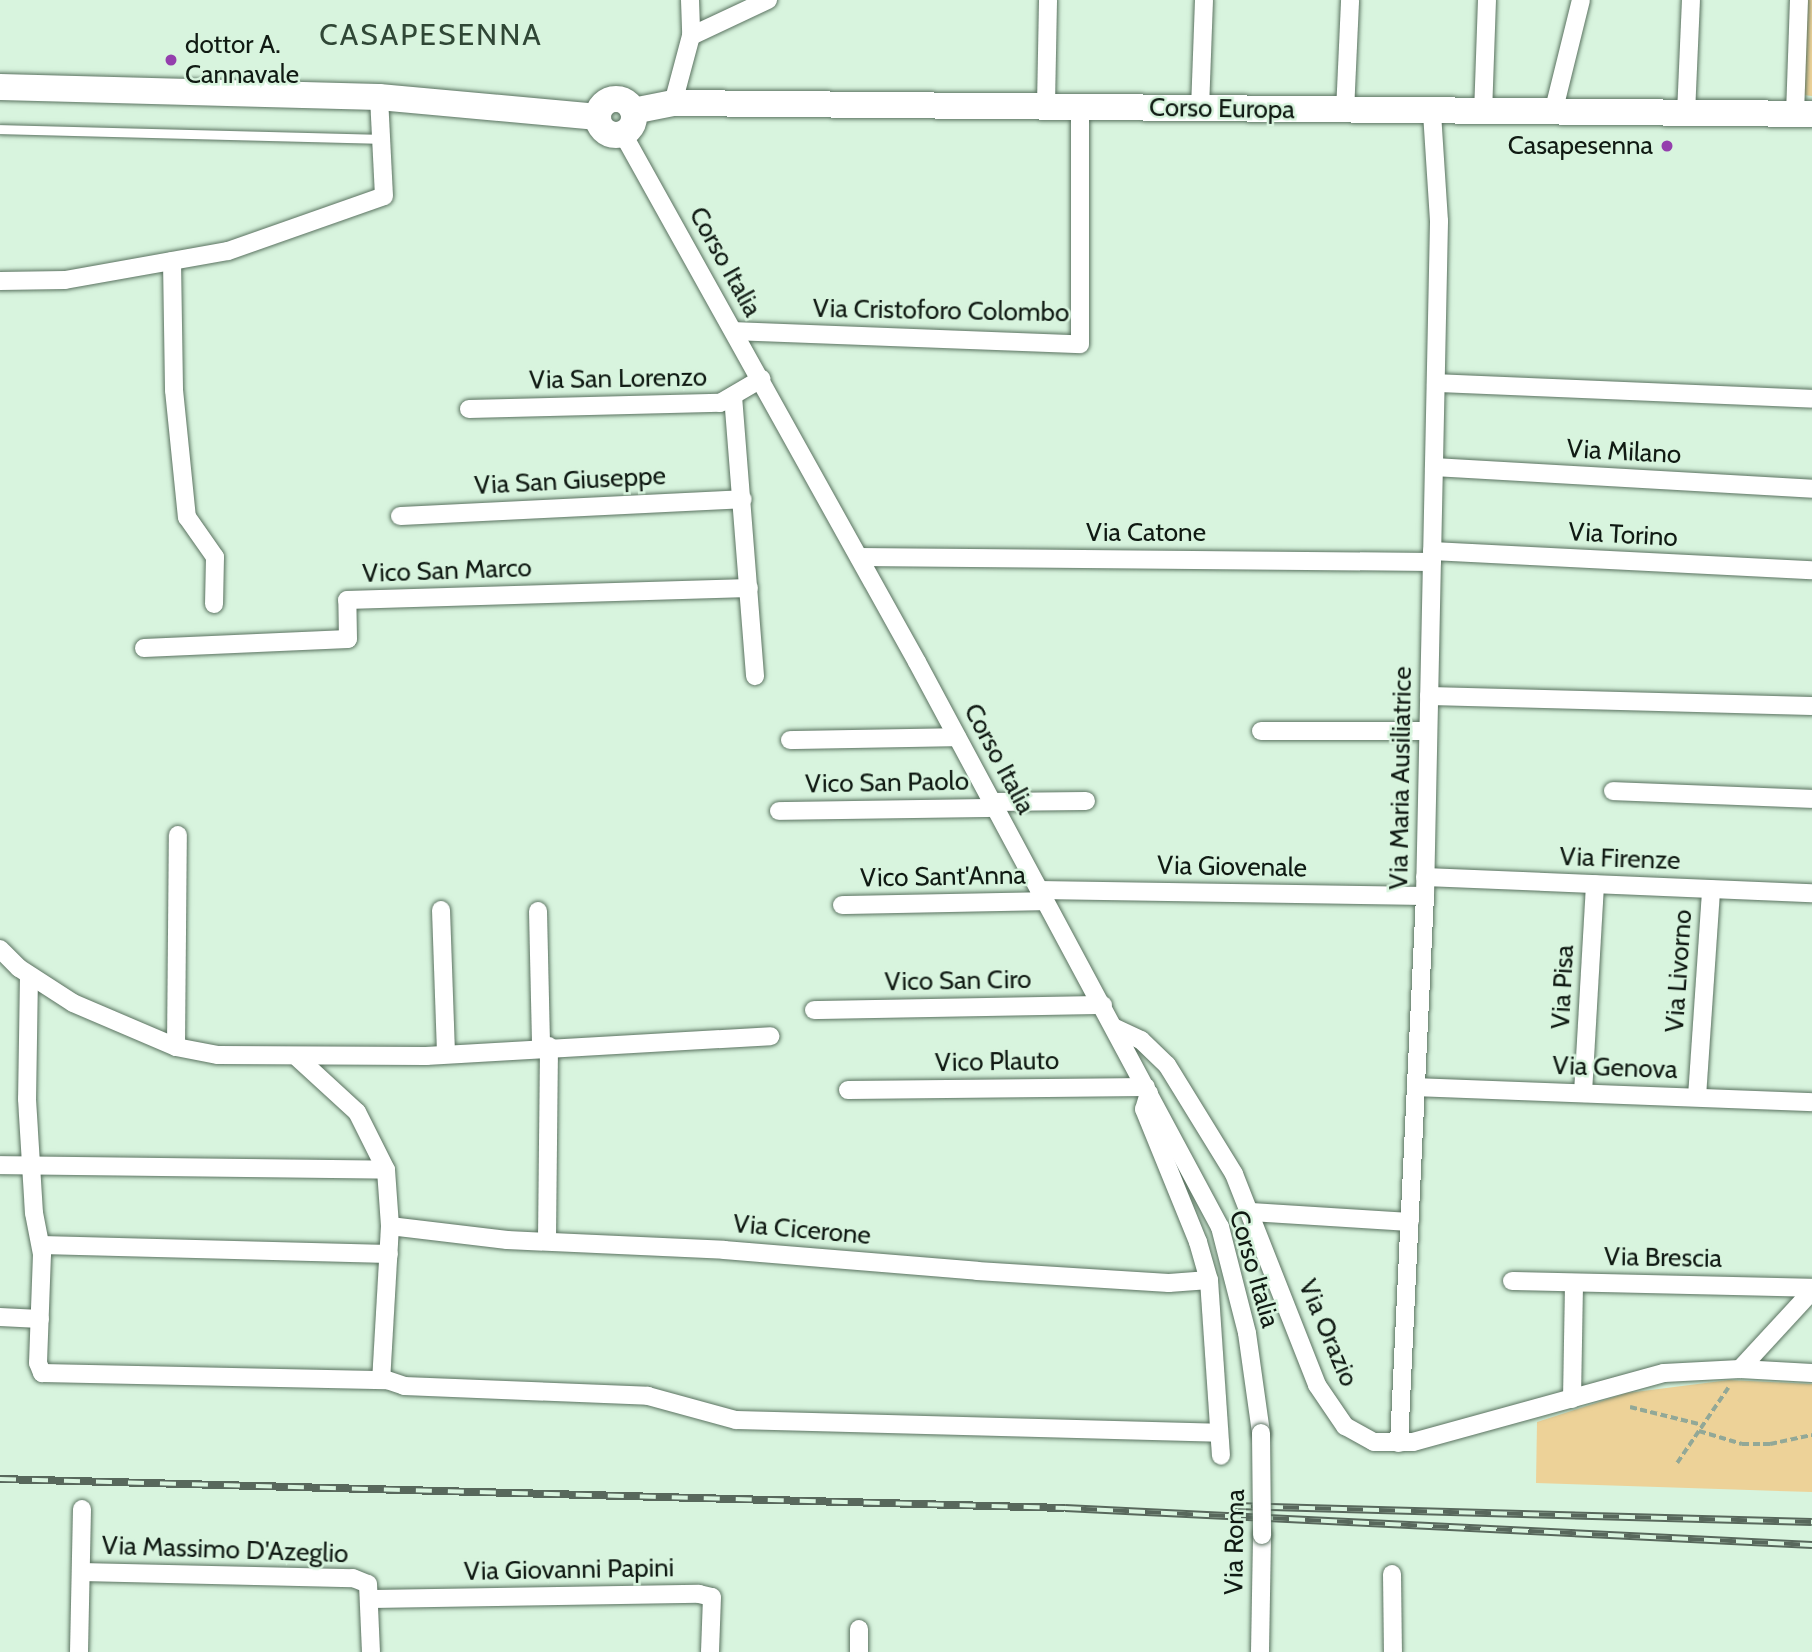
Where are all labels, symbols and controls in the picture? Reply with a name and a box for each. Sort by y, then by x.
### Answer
district label: CASAPESENNA [321,17,541,53]
place label: dottor A. Cannavale [185,29,299,90]
marker: dottor A. Cannavale [163,52,179,68]
street label: Corso Europa [1149,92,1295,126]
place label: Casapesenna [1508,130,1653,162]
marker: Casapesenna [1659,138,1675,154]
street label: Corso Italia [682,202,768,322]
street label: Via Cristoforo Colombo [813,293,1069,329]
street label: Via San Lorenzo [529,362,707,396]
street label: Via Milano [1566,433,1682,471]
street label: Via San Giuseppe [473,460,667,502]
street label: Via Catone [1086,517,1206,549]
street label: Via Torino [1568,517,1678,553]
street label: Vico San Marco [362,552,532,590]
street label: Via Maria Ausiliatrice [1383,666,1419,890]
street label: Corso Italia [957,698,1041,820]
street label: Vico San Paolo [805,766,969,800]
street label: Via Firenze [1559,841,1681,877]
street label: Via Giovenale [1157,850,1307,884]
street label: Vico Sant'Anna [860,860,1026,894]
street label: Via Livorno [1659,908,1699,1034]
street label: Via Pisa [1545,944,1581,1030]
street label: Vico San Ciro [884,964,1032,998]
street label: Vico Plauto [935,1045,1059,1079]
street label: Via Genova [1552,1050,1678,1086]
street label: Corso Italia [1222,1207,1286,1331]
street label: Via Cicerone [732,1208,872,1252]
street label: Via Brescia [1604,1241,1722,1275]
street label: Via Orazio [1292,1275,1364,1391]
street label: Via Roma [1218,1489,1252,1595]
street label: Via Massimo D'Azeglio [101,1530,349,1570]
street label: Via Giovanni Papini [464,1553,674,1587]

